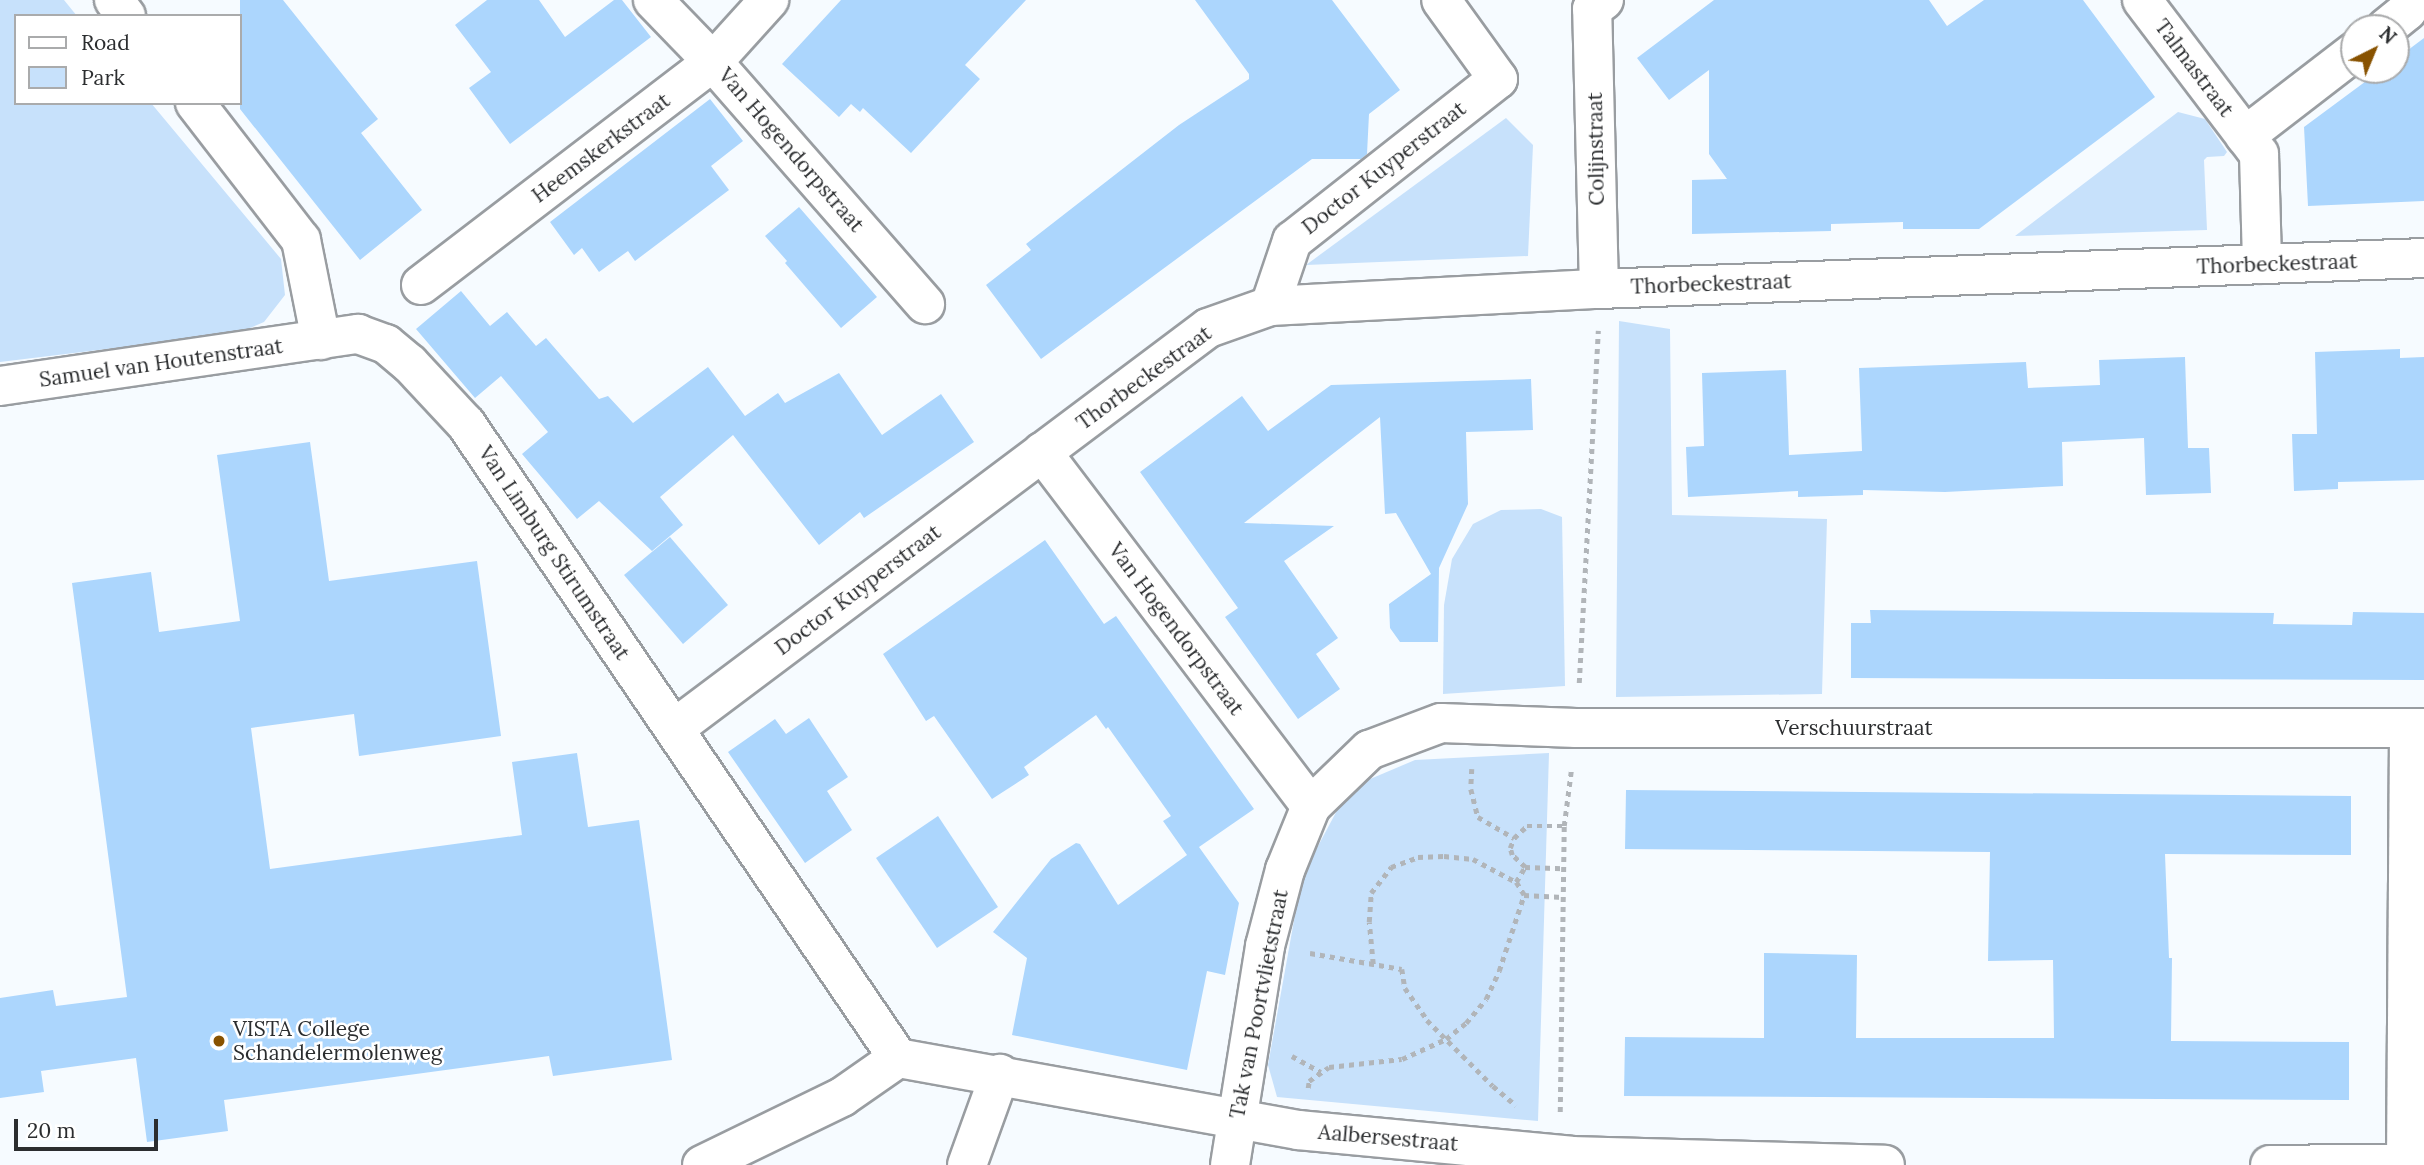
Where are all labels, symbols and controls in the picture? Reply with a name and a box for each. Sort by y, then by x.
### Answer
legend [14,14,242,105]
street label: Talmastraat [2149,14,2239,122]
north arrow [2340,14,2410,84]
text: N [2374,21,2402,49]
text: Road [81,29,130,56]
street label: Van Hogendorpstraat [713,63,869,237]
text: Park [81,64,125,91]
street label: Heemskerkstraat [527,88,675,208]
street label: Colijnstraat [1582,92,1610,206]
street label: Doctor Kuyperstraat [1297,96,1471,240]
street label: Thorbeckestraat [2196,249,2358,279]
street label: Thorbeckestraat [1630,269,1792,299]
street label: Thorbeckestraat [1071,321,1217,435]
street label: Samuel van Houtenstraat [38,333,284,393]
street label: Van Limburg Stirumstraat [473,441,635,665]
street label: Doctor Kuyperstraat [770,519,946,661]
street label: Van Hogendorpstraat [1103,538,1249,720]
street label: Verschuurstraat [1775,715,1933,741]
street label: Tak van Poortvlietstraat [1224,887,1294,1121]
place label: VISTA College Schandelermolenweg [233,1016,442,1066]
marker: VISTA College Schandelermolenweg [211,1033,227,1049]
scale bar [18,1106,161,1150]
text: 20 m [27,1117,76,1144]
street label: Aalbersestraat [1317,1119,1459,1157]

